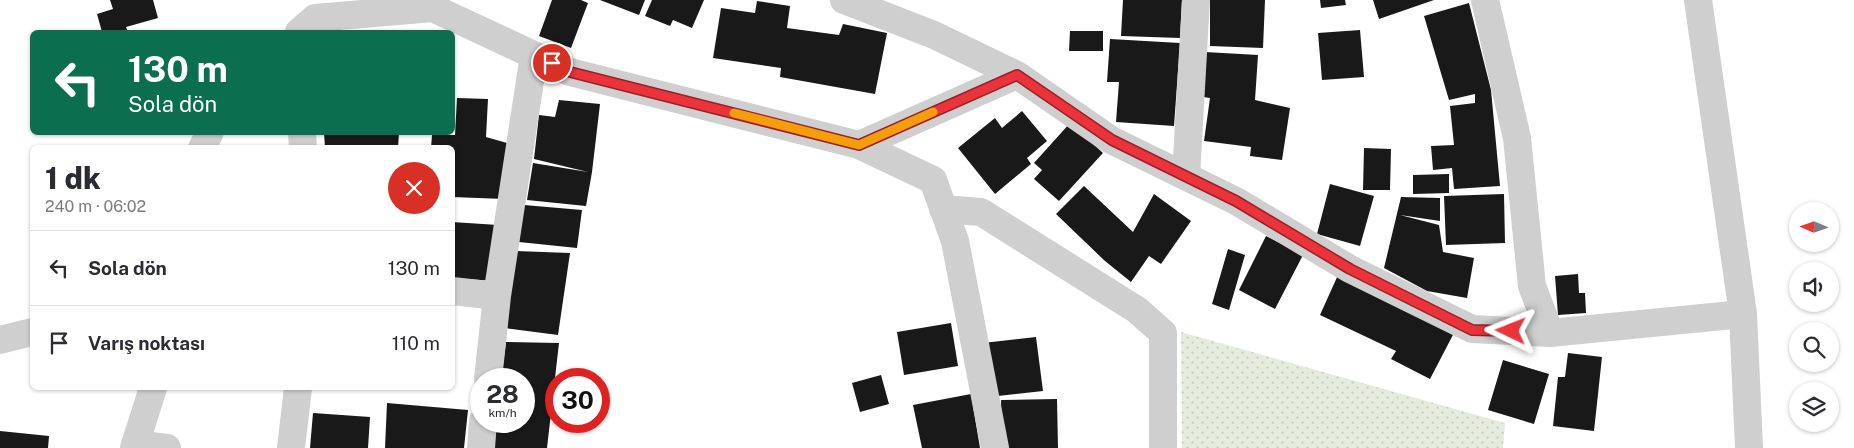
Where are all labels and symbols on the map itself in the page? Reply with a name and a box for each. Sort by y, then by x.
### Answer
pin [531,42,573,84]
north arrow [1789,202,1839,252]
position arrow [1484,304,1536,356]
speed limit sign: 30 [545,368,610,433]

